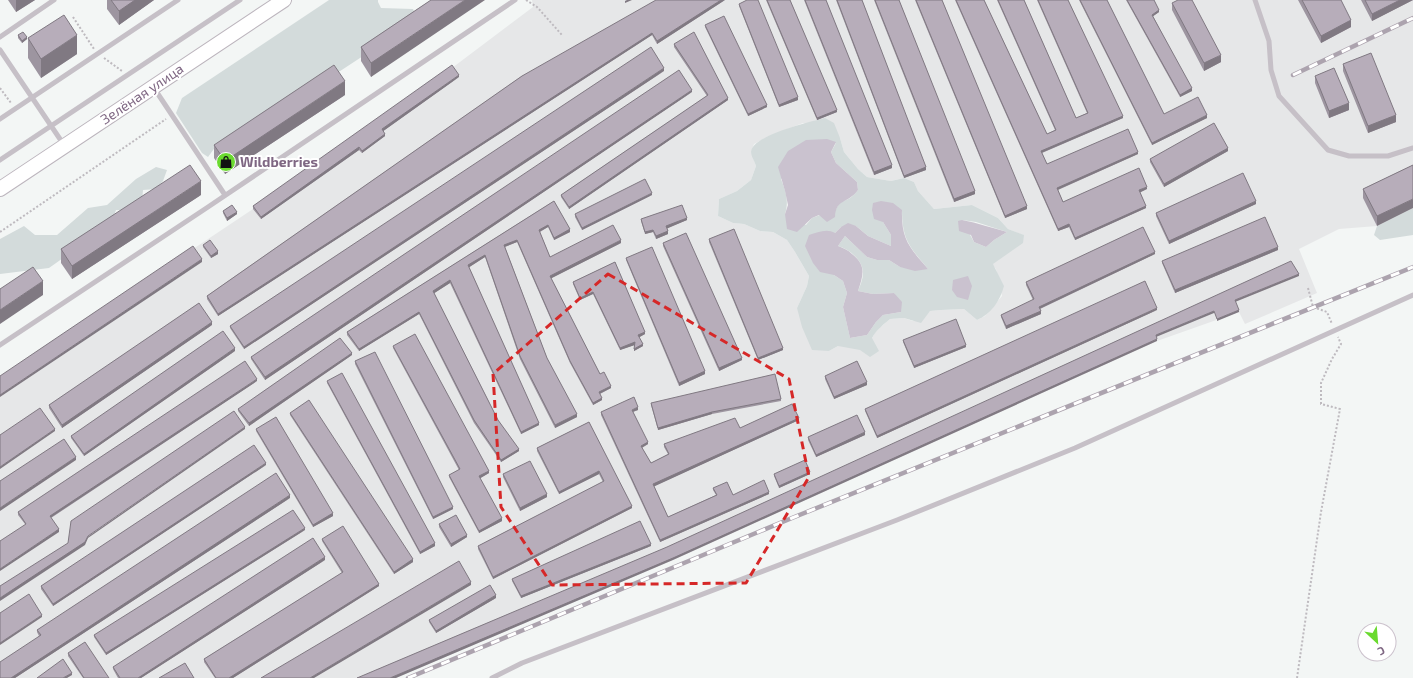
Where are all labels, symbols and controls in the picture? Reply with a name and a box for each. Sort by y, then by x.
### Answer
street label: Зелёная улица [97,60,186,128]
shop icon: Wildberries [215,151,237,173]
place label: Wildberries [240,153,318,170]
north arrow [1357,622,1397,662]
text: С [1375,644,1387,659]

